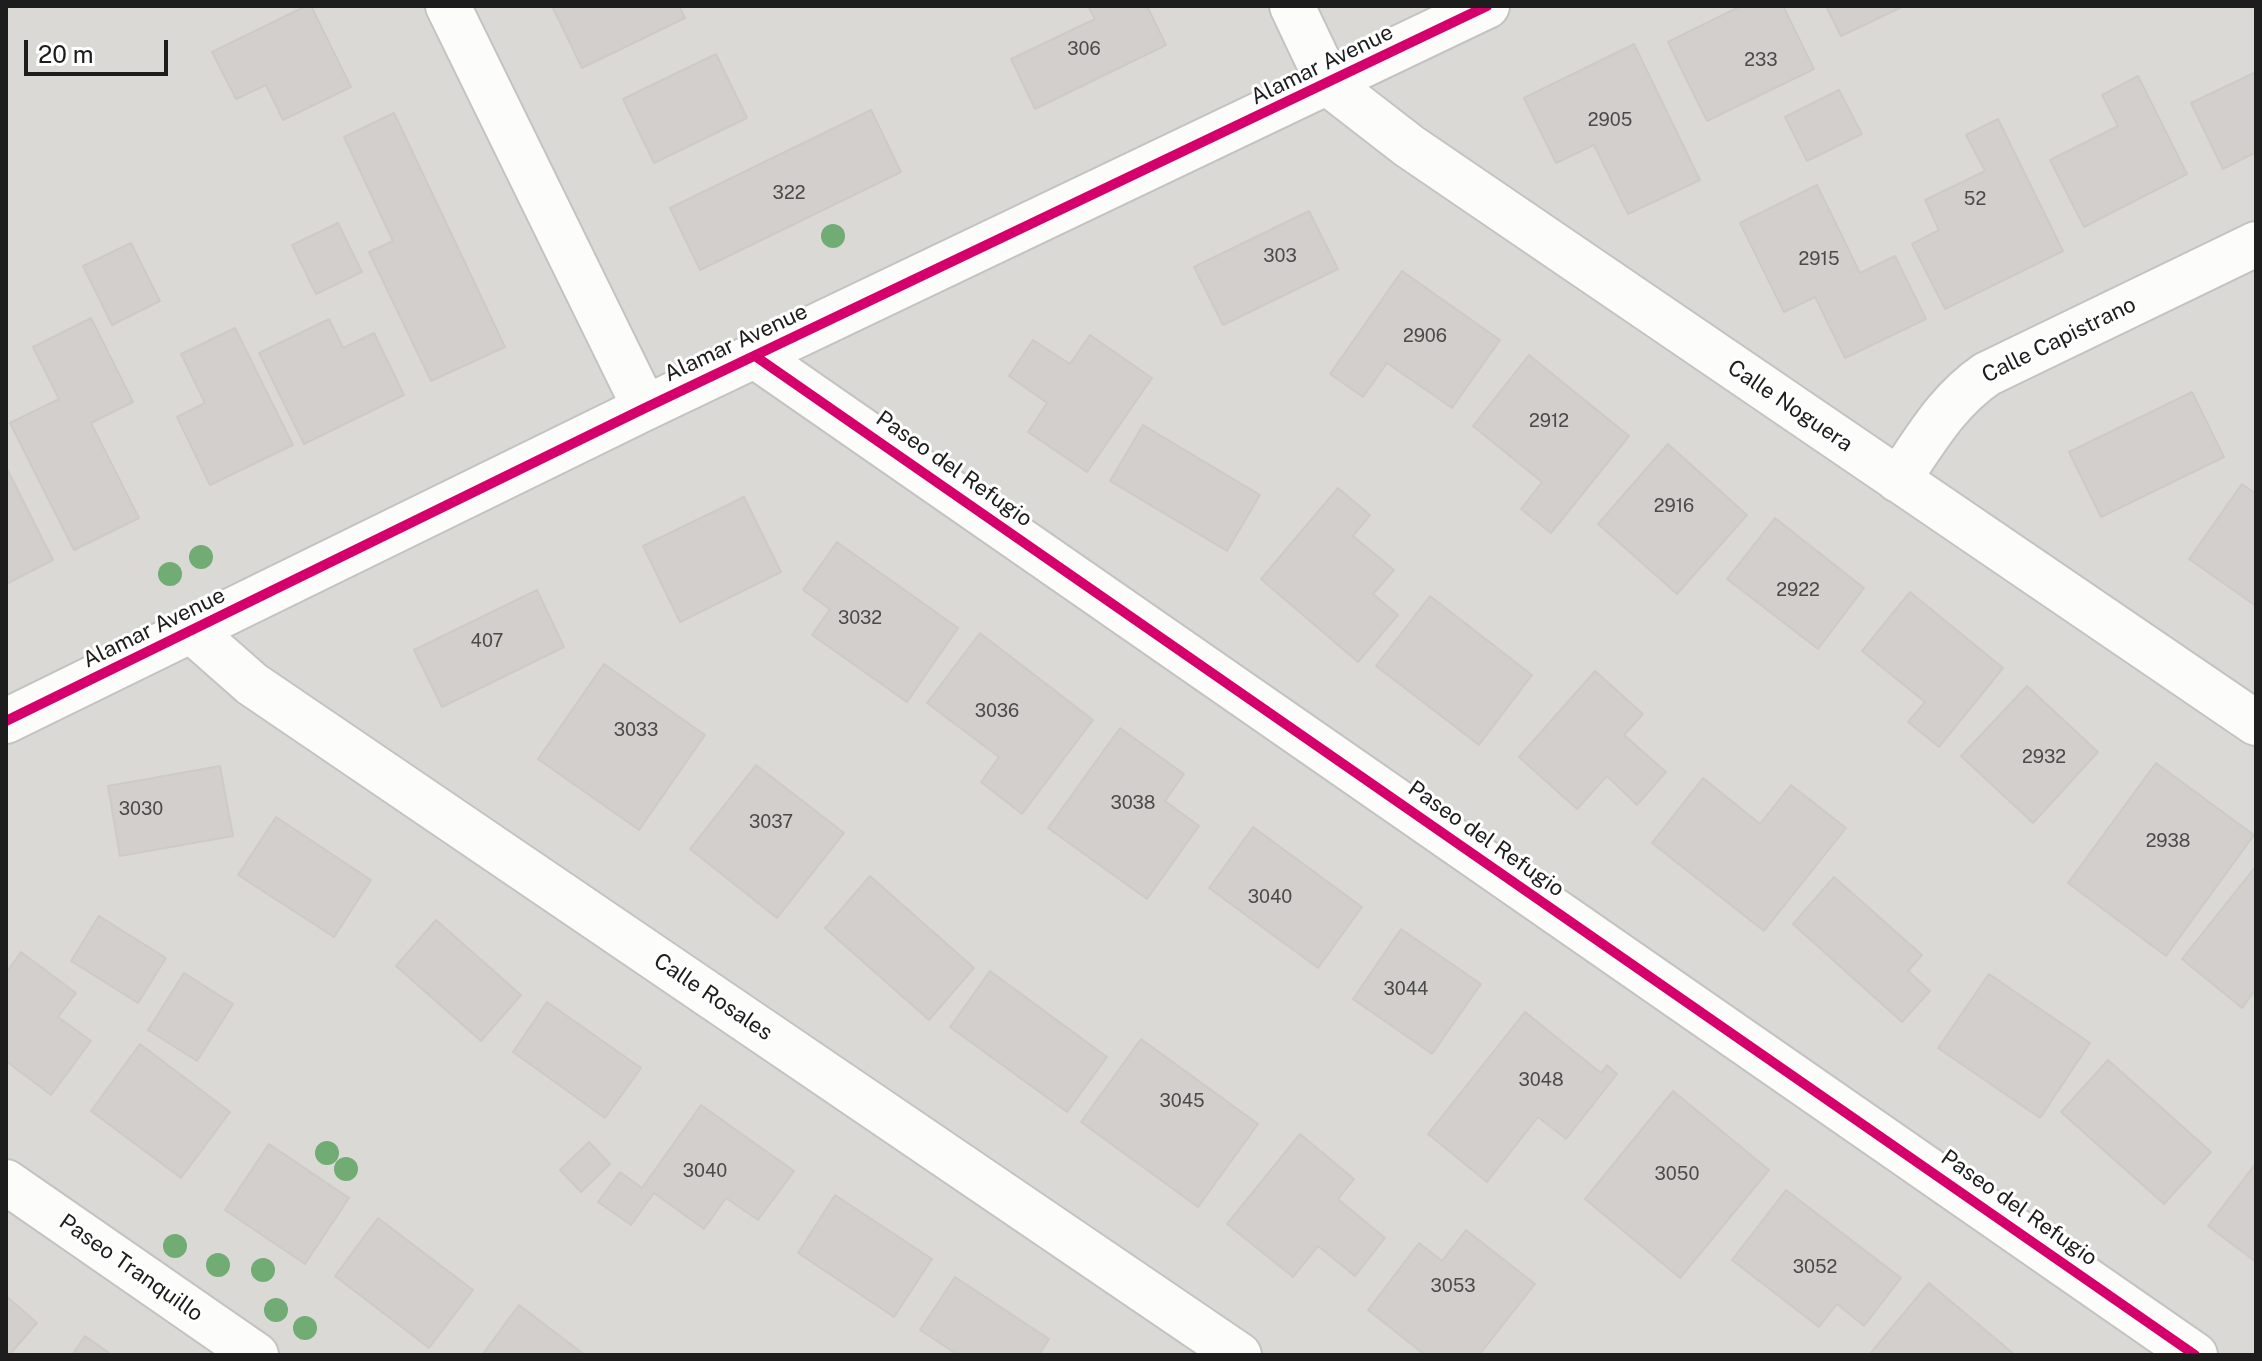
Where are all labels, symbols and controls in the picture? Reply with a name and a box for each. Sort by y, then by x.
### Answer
street label: Alamar Avenue [1247,19,1397,111]
scale bar [28,24,172,74]
house number: 306 [1067,38,1101,60]
text: 20 m [38,40,94,68]
house number: 233 [1744,49,1778,71]
house number: 2905 [1588,109,1632,131]
house number: 322 [773,182,805,204]
house number: 52 [1964,188,1986,210]
house number: 303 [1263,245,1297,267]
house number: 2915 [1799,248,1839,270]
street label: Calle Capistrano [1978,291,2140,389]
street label: Alamar Avenue [660,298,812,388]
house number: 2906 [1403,325,1447,347]
street label: Calle Noguera [1722,354,1858,458]
street label: Paseo del Refugio [871,405,1037,533]
house number: 2912 [1529,410,1569,432]
house number: 2916 [1654,495,1694,517]
house number: 2922 [1776,579,1820,601]
street label: Alamar Avenue [79,582,229,674]
house number: 3032 [838,607,882,629]
house number: 407 [471,630,503,652]
house number: 3036 [975,700,1019,722]
house number: 3033 [614,719,658,741]
house number: 2932 [2022,746,2066,768]
street label: Paseo del Refugio [1403,775,1569,903]
house number: 3038 [1111,792,1155,814]
house number: 3030 [119,798,163,820]
house number: 3037 [749,811,793,833]
house number: 2938 [2146,830,2190,852]
house number: 3040 [1248,886,1292,908]
street label: Calle Rosales [649,948,777,1046]
house number: 3044 [1384,978,1428,1000]
house number: 3048 [1518,1069,1564,1091]
house number: 3045 [1160,1090,1204,1112]
street label: Paseo del Refugio [1936,1144,2102,1272]
house number: 3040 [683,1160,727,1182]
house number: 3050 [1655,1163,1699,1185]
street label: Paseo Tranquillo [54,1209,208,1327]
house number: 3052 [1793,1256,1837,1278]
house number: 3053 [1430,1275,1476,1297]

